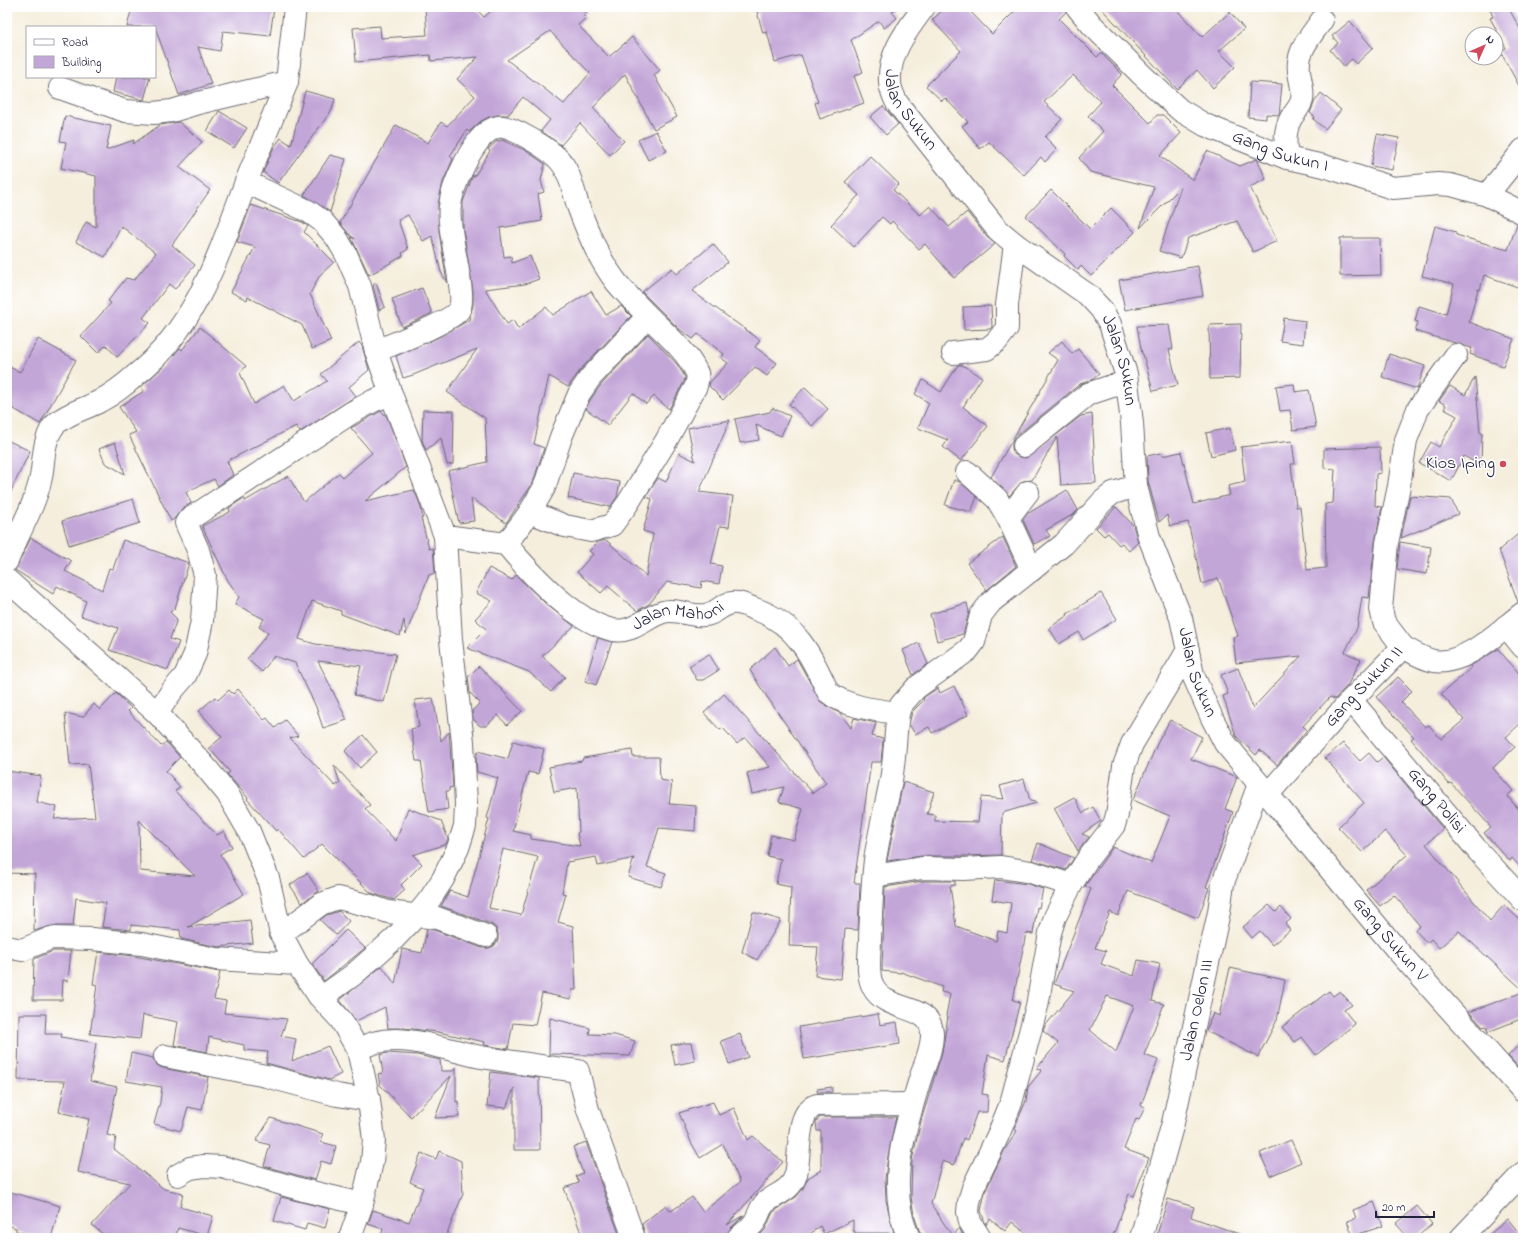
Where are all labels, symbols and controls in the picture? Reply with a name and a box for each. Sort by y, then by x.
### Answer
legend [26,26,156,78]
north arrow [1464,26,1504,66]
text: N [1482,31,1499,48]
text: Road [62,34,88,52]
text: Building [61,54,101,73]
street label: Jalan Sukun [877,68,943,157]
street label: Gang Sukun I [1228,124,1332,180]
street label: Jalan Sukun [1094,309,1143,407]
place label: Kios Iping [1426,451,1495,478]
marker: Kios Iping [1498,459,1508,469]
street label: Jalan Mahoni [628,595,730,638]
street label: Jalan Sukun [1170,625,1223,722]
street label: Gang Sukun II [1319,640,1410,734]
street label: Gang Polisi [1401,762,1472,840]
street label: Gang Sukun V [1346,892,1433,988]
street label: Jalan Oelon III [1174,957,1221,1063]
scale bar [1376,1193,1434,1219]
text: 20 m [1382,1199,1405,1217]

